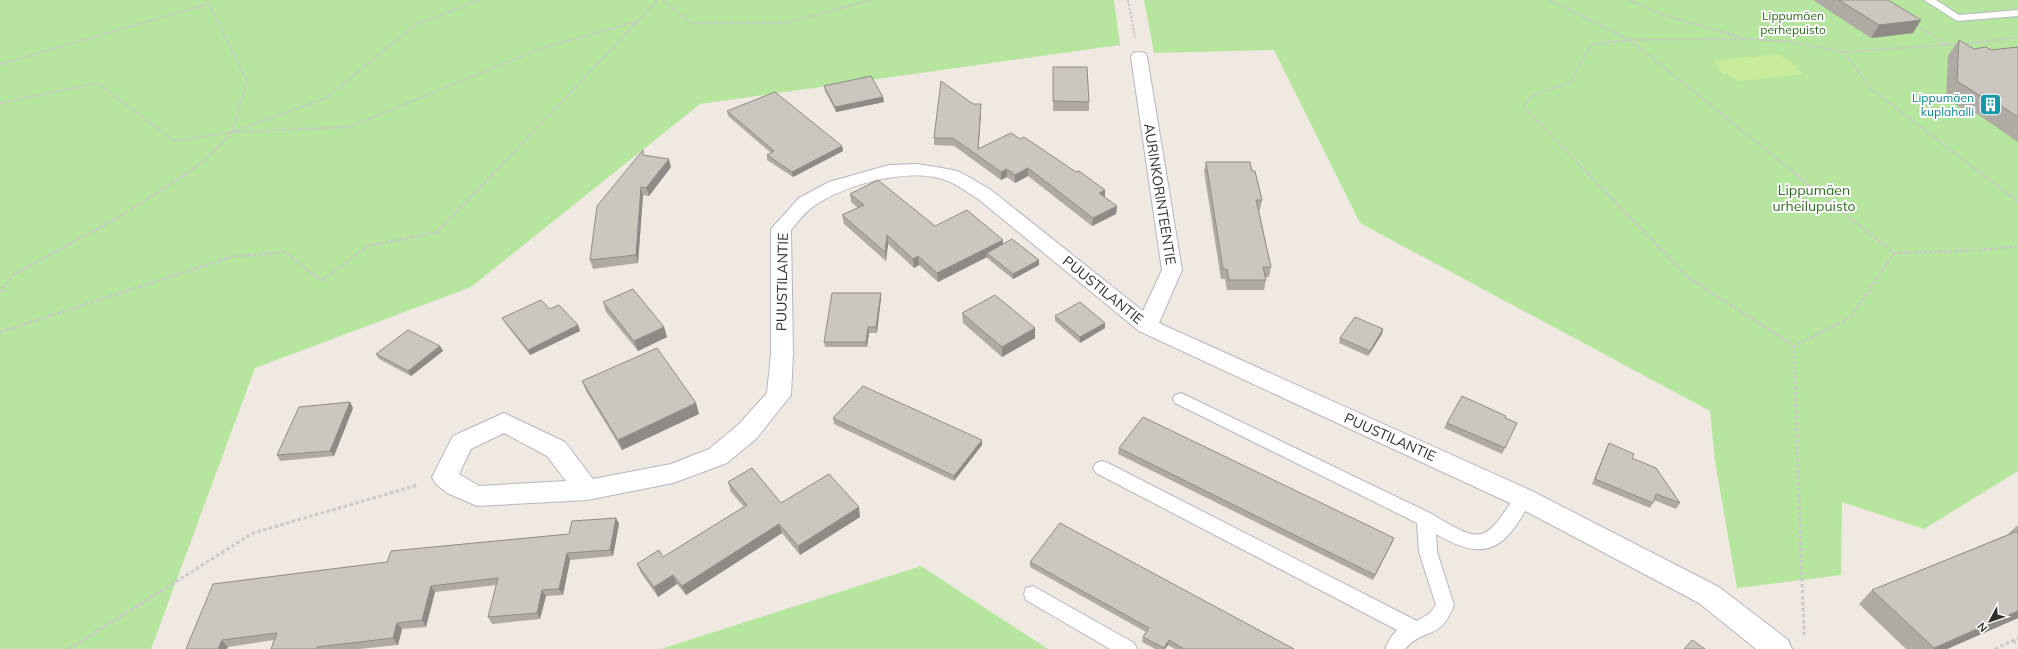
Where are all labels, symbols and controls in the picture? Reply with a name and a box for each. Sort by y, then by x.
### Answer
park label: Lippumäen perhepuisto [1760,8,1826,37]
place label: Lippumäen kuplahalli [1912,90,1974,119]
building icon: Lippumäen kuplahalli [1977,91,2003,117]
street label: AURINKORINTEENTIE [1140,122,1180,266]
park label: Lippumäen urheilupuisto [1772,181,1856,215]
street label: PUUSTILANTIE [772,233,792,331]
street label: PUUSTILANTIE [1059,252,1147,328]
street label: PUUSTILANTIE [1341,409,1439,465]
north arrow [1970,601,2010,641]
text: N [1974,620,1990,635]

